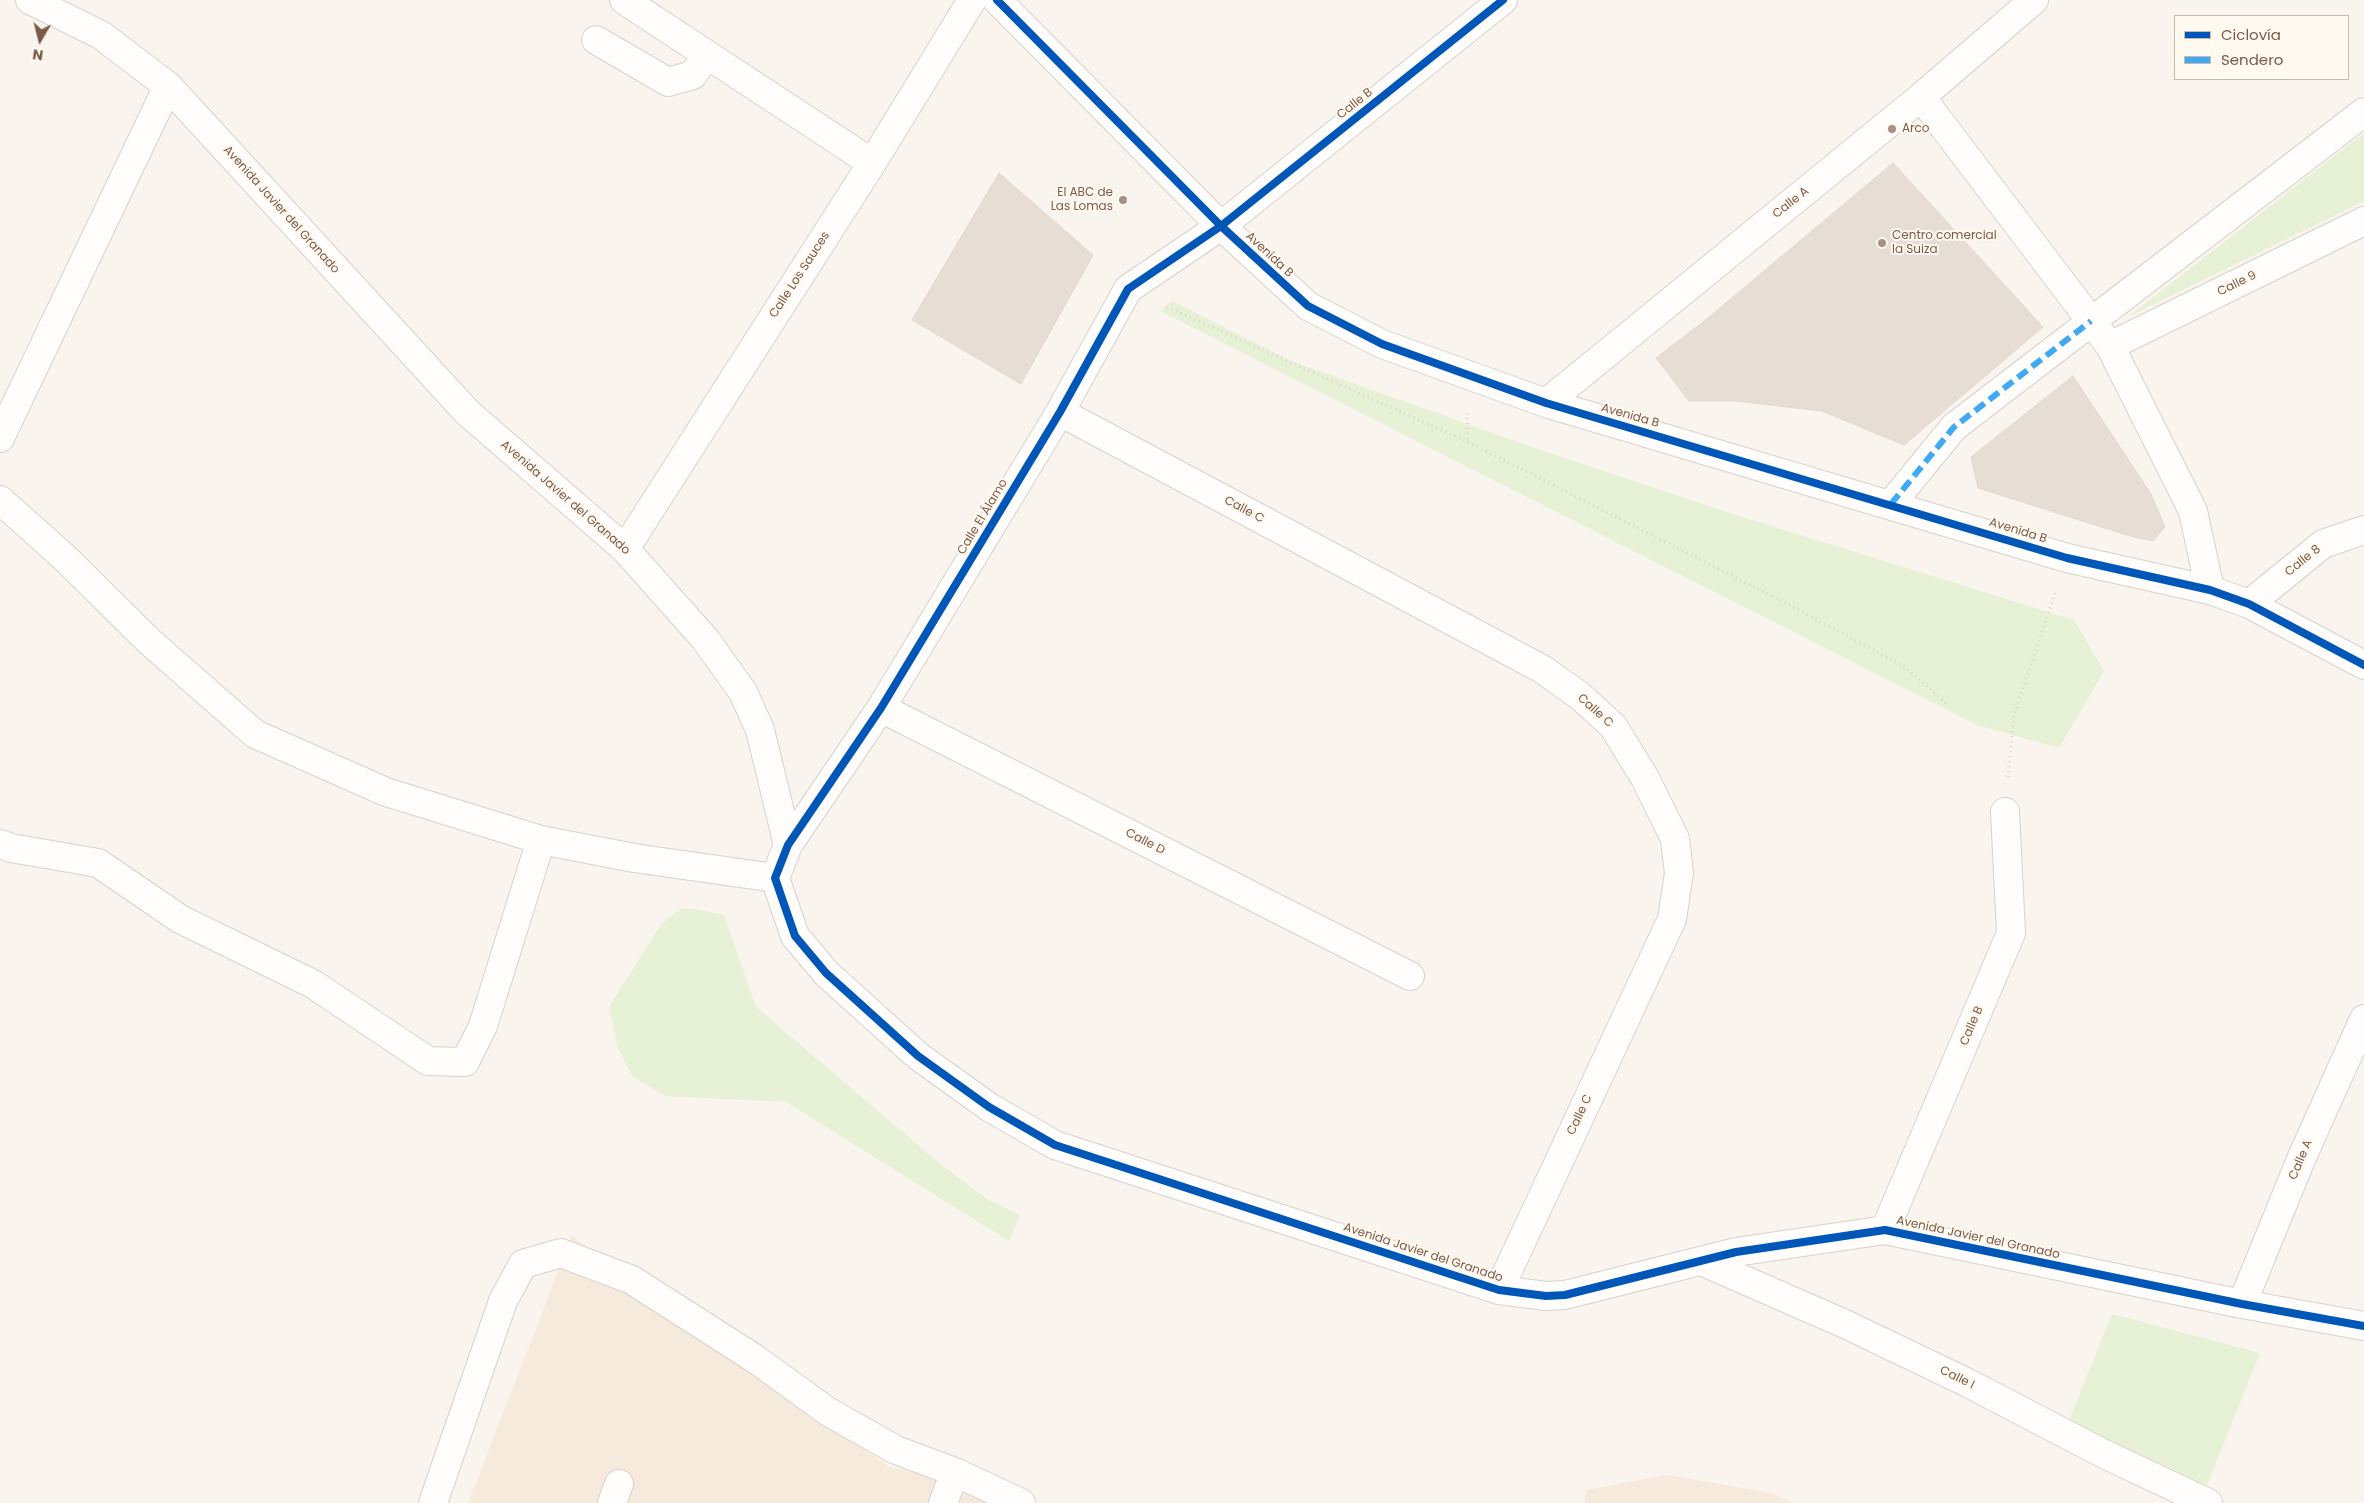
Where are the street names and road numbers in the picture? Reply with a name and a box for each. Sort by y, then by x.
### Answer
street label: Calle B [1334,85,1376,123]
street label: Avenida Javier del Granado [220,143,342,277]
street label: Calle A [1770,184,1812,222]
street label: Calle Los Sauces [767,229,833,321]
street label: Avenida B [1242,229,1296,281]
street label: Calle 9 [2215,268,2259,300]
street label: Avenida B [1599,401,1661,431]
street label: Avenida Javier del Granado [497,438,633,558]
street label: Calle El Álamo [955,477,1011,557]
street label: Calle C [1222,494,1266,526]
street label: Avenida B [1987,515,2049,547]
street label: Calle 8 [2282,542,2324,580]
street label: Calle C [1574,691,1616,731]
street label: Calle D [1123,826,1167,858]
street label: Calle B [1957,1004,1987,1048]
street label: Calle C [1564,1092,1596,1138]
street label: Calle A [2286,1138,2316,1182]
street label: Avenida Javier del Granado [1895,1214,2061,1262]
street label: Avenida Javier del Granado [1341,1220,1505,1286]
street label: Calle I [1937,1363,1977,1393]

